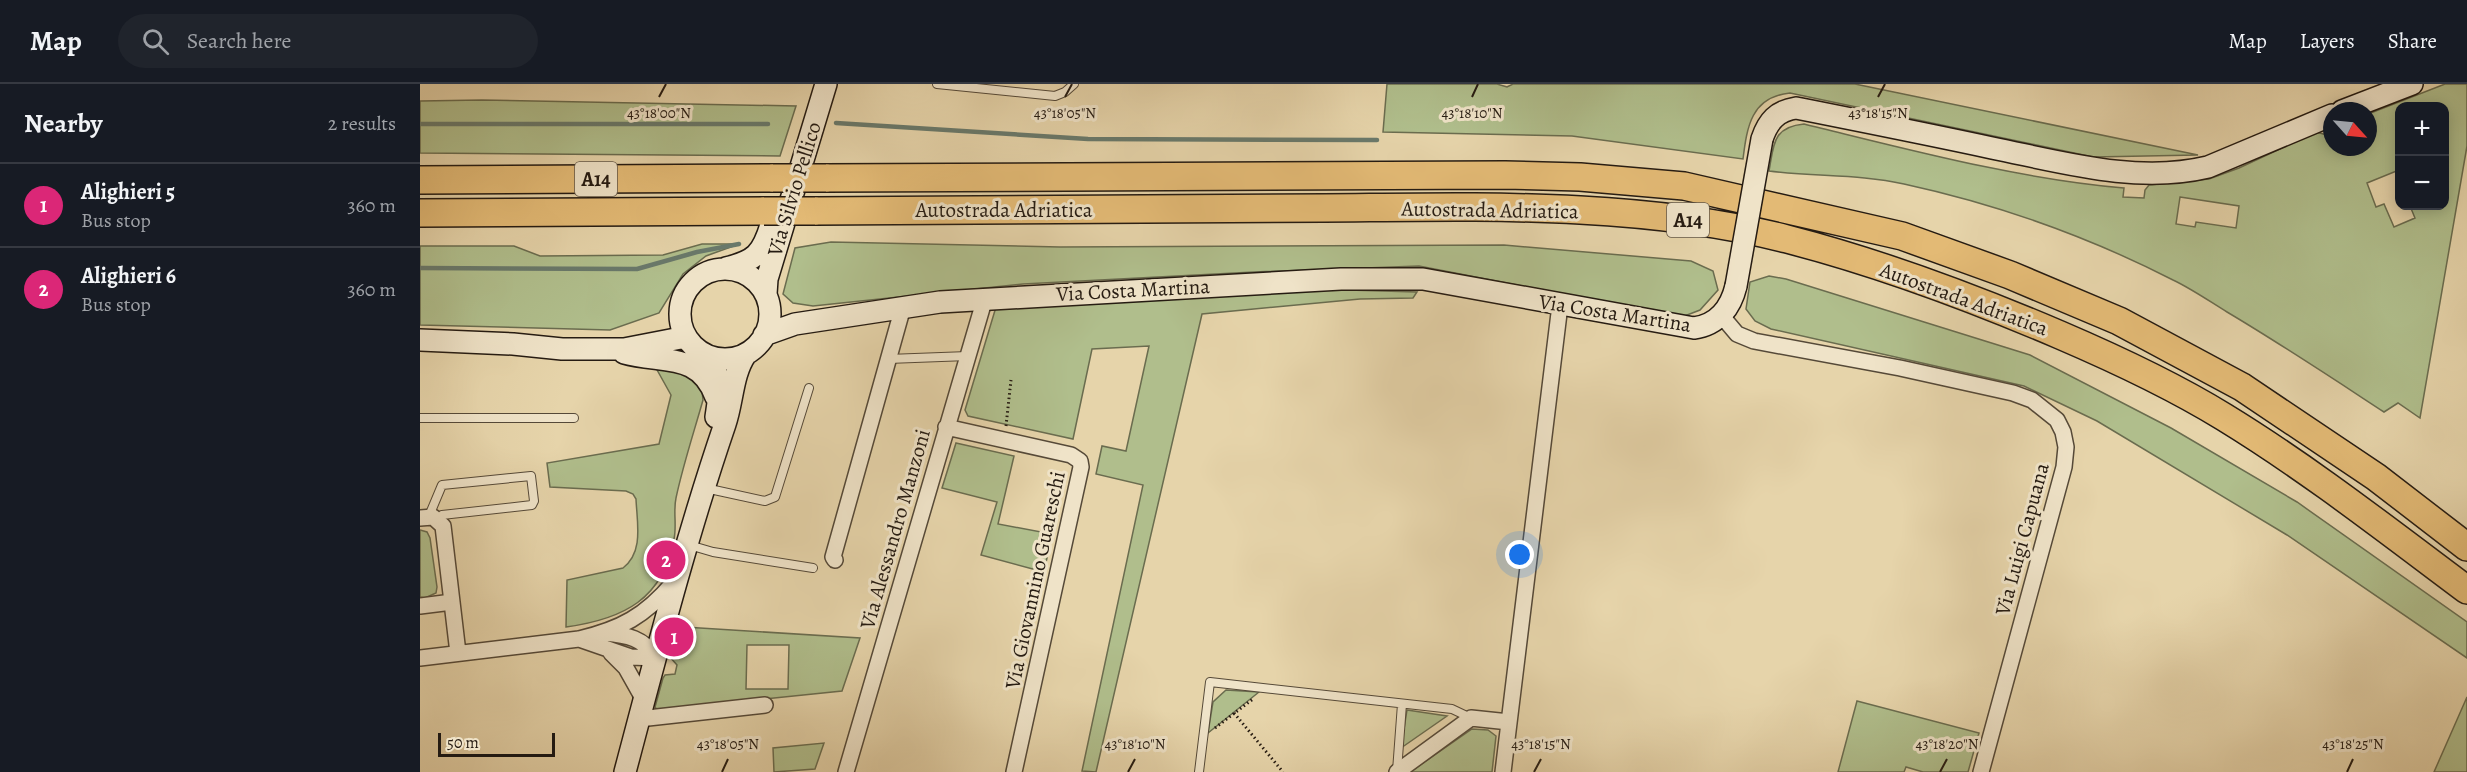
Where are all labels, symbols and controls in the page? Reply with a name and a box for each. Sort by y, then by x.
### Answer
search box [118,14,538,68]
text: Map [30,22,82,60]
icon: search [139,25,172,58]
text: Search here [187,26,291,56]
text: Map [2228,27,2267,55]
text: Layers [2300,27,2355,55]
text: Share [2388,27,2437,55]
north arrow [2323,102,2377,156]
map controls [2395,102,2449,210]
button: + [2395,102,2449,156]
text: 43°18'00"N [627,103,691,123]
text: 43°18'05"N [1034,103,1096,123]
text: 43°18'10"N [1442,103,1503,123]
text: 43°18'15"N [1848,103,1908,123]
text: Nearby [24,106,103,141]
text: 2 results [328,110,396,137]
street label: Via Silvio Pellico [760,118,828,260]
button: − [2395,156,2449,210]
road number: A14 [575,162,617,196]
text: Alighieri 5 [81,177,175,207]
text: 1 [40,192,47,219]
text: 360 m [347,192,396,219]
street label: Autostrada Adriatica [1400,194,1579,226]
street label: Autostrada Adriatica [914,196,1093,224]
road number: A14 [1667,203,1709,237]
text: Bus stop [81,207,151,234]
street label: Autostrada Adriatica [1875,255,2052,343]
text: Alighieri 6 [81,261,176,291]
street label: Via Costa Martina [1054,272,1211,308]
text: 2 [39,276,48,303]
text: 360 m [347,276,396,303]
street label: Via Costa Martina [1536,287,1693,339]
text: Bus stop [81,291,151,318]
street label: Via Alessandro Manzoni [853,426,937,633]
street label: Via Luigi Capuana [1988,459,2056,619]
street label: Via Giovannino Guareschi [998,469,1072,692]
pin: 2 [646,538,686,582]
your location [1505,540,1534,569]
pin: 1 [654,614,694,660]
scale bar [438,730,555,758]
text: 50 m [447,732,479,754]
text: 43°18'05"N [697,734,759,754]
text: 43°18'10"N [1105,734,1166,754]
text: 43°18'15"N [1511,734,1571,754]
text: 43°18'20"N [1916,734,1979,754]
text: 43°18'25"N [2322,734,2384,754]

